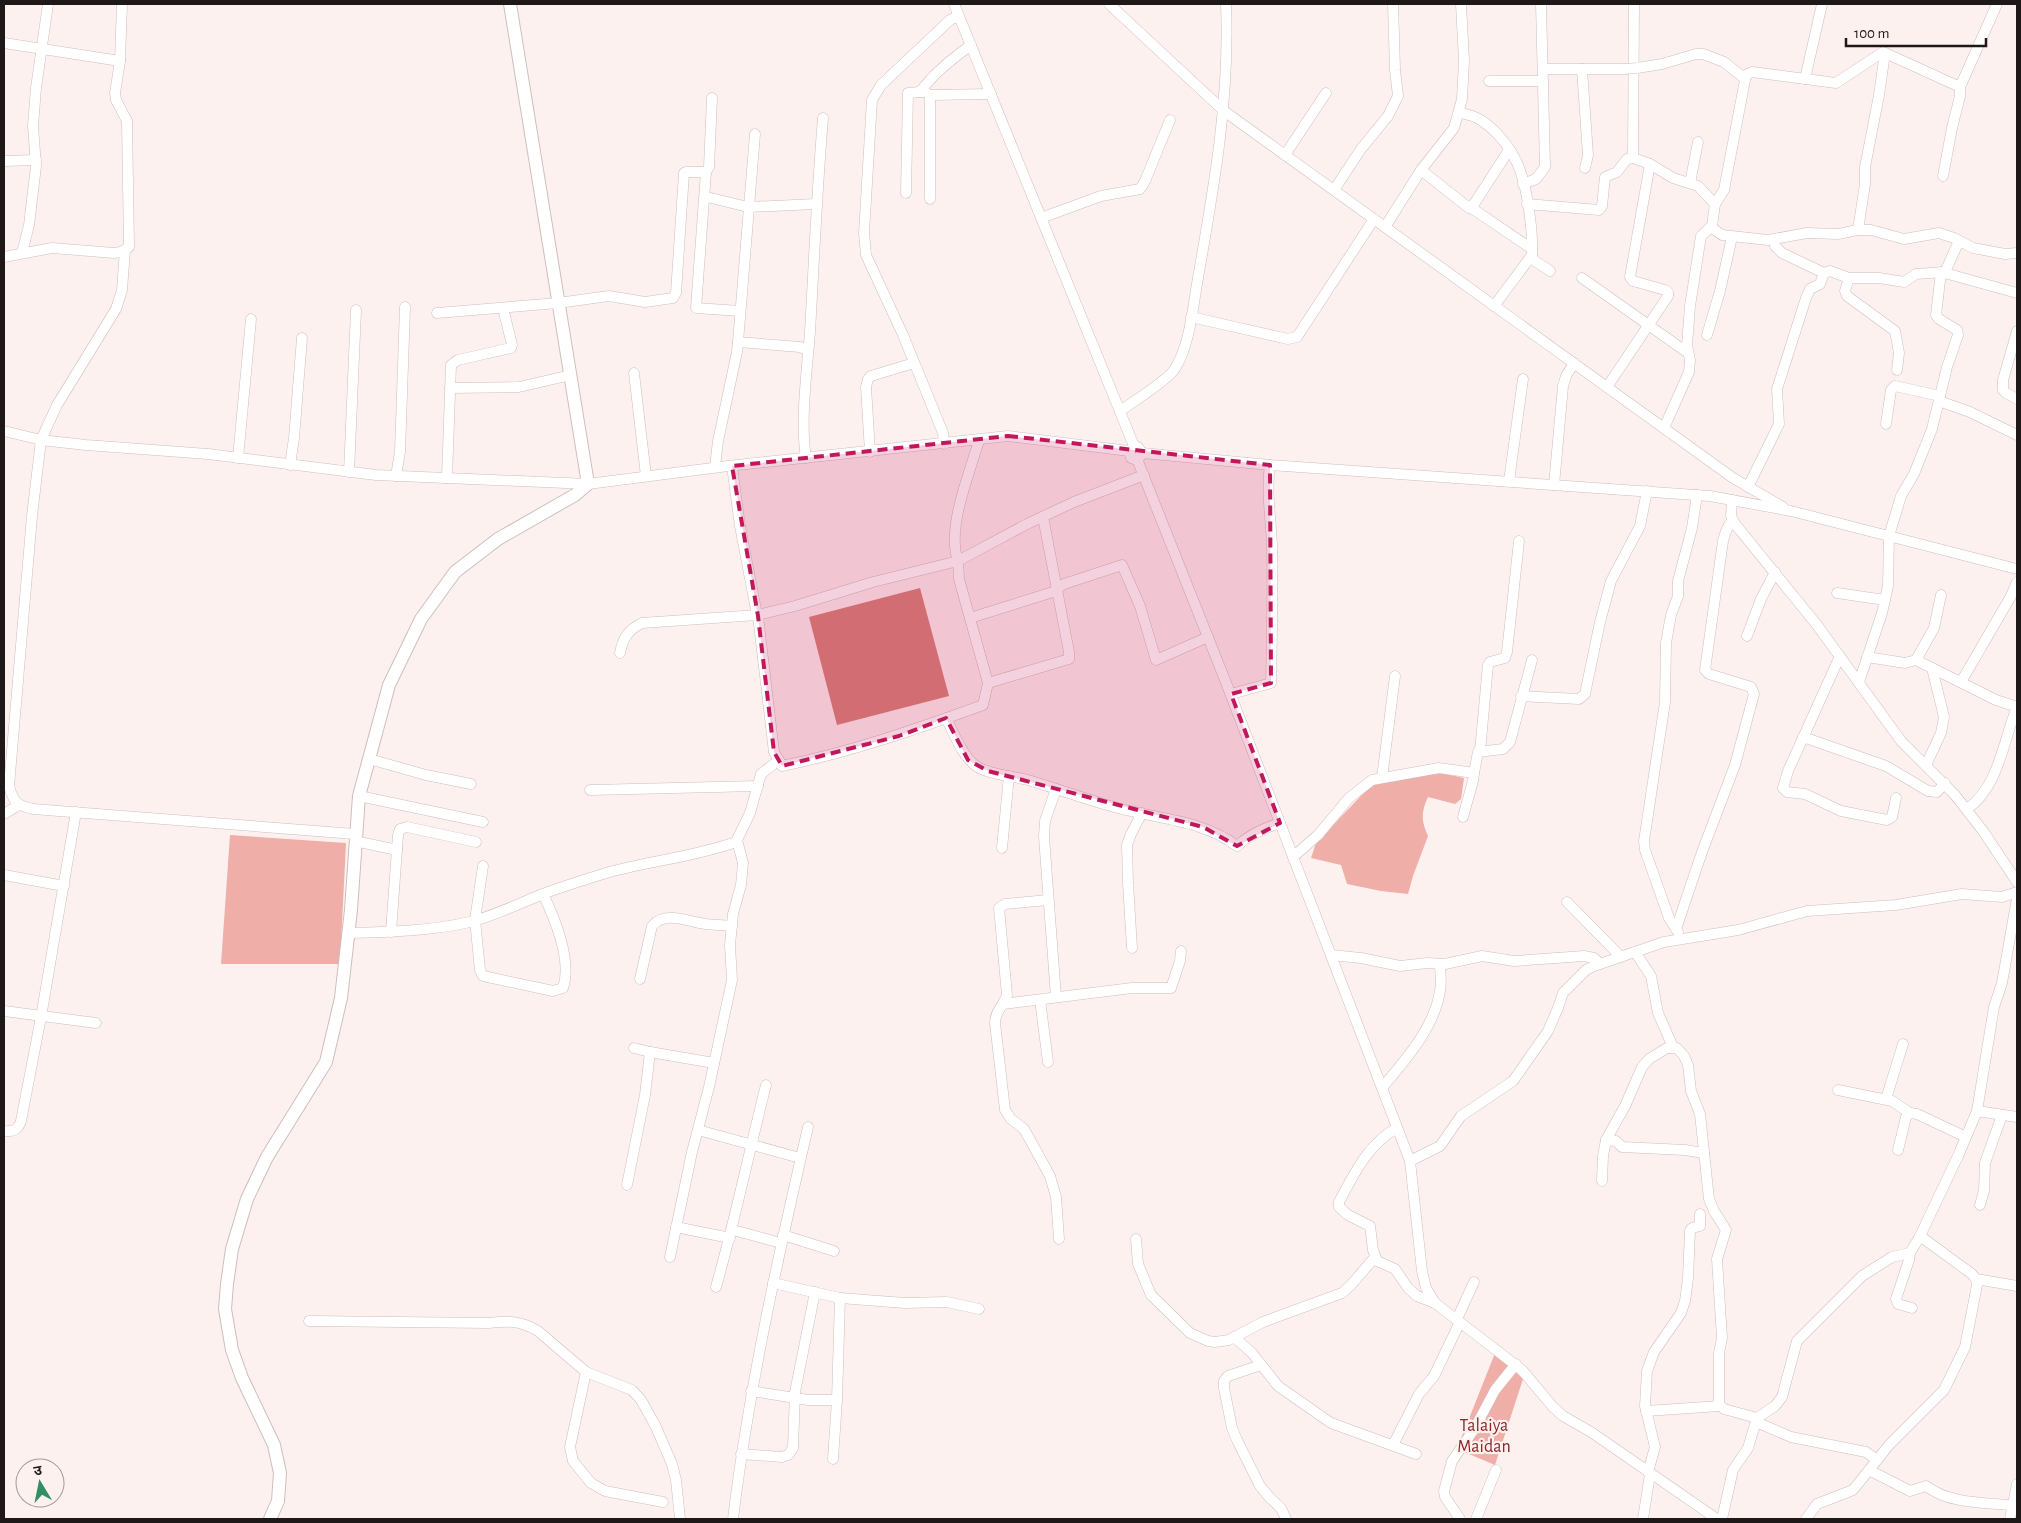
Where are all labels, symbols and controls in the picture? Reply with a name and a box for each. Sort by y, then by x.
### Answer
scale bar [1846,15,1986,47]
text: 100 m [1854,26,1889,41]
park label: Talaiya Maidan [1457,1417,1511,1456]
north arrow [15,1458,65,1508]
text: उ [33,1463,44,1479]

